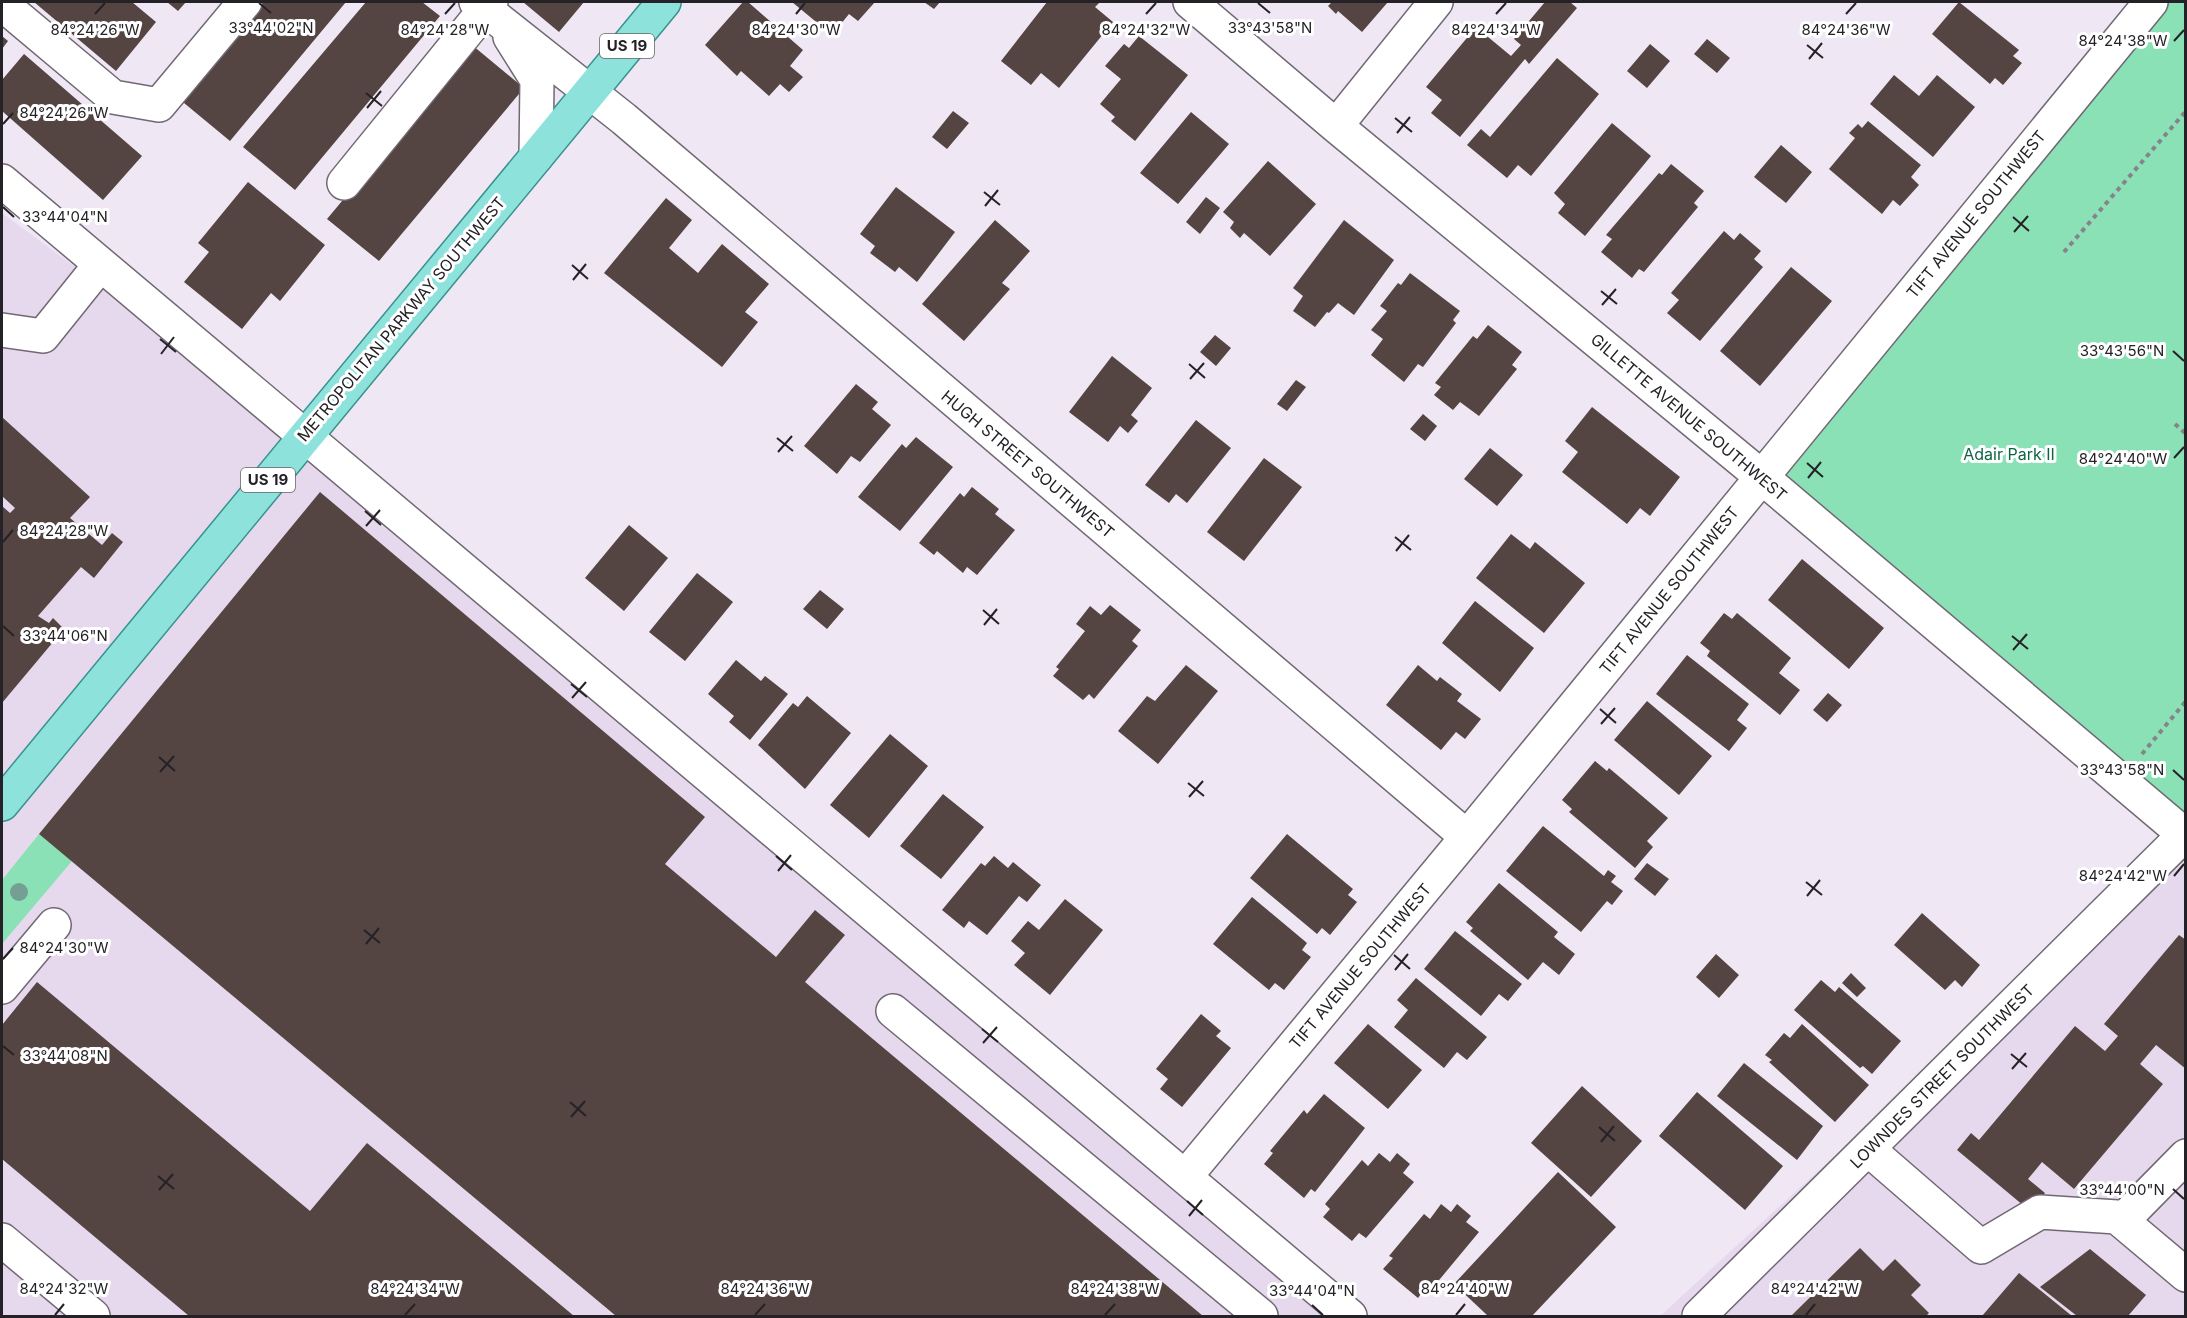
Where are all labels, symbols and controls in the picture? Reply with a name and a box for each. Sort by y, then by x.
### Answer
text: 33°44'02"N [228,18,314,37]
text: 33°43'58"N [1228,18,1312,37]
text: 84°24'26"W [51,20,140,39]
text: 84°24'28"W [401,20,490,39]
text: 84°24'30"W [751,20,841,39]
text: 84°24'32"W [1102,20,1191,39]
text: 84°24'34"W [1451,20,1541,39]
text: 84°24'36"W [1802,20,1891,39]
text: 84°24'38"W [2079,31,2168,50]
road number: US 19 [600,34,654,58]
text: 84°24'26"W [20,103,109,122]
street label: TIFT AVENUE SOUTHWEST [1902,126,2050,302]
street label: METROPOLITAN PARKWAY SOUTHWEST [293,193,509,445]
text: 33°44'04"N [22,207,108,226]
street label: GILLETTE AVENUE SOUTHWEST [1587,329,1791,505]
text: 33°43'56"N [2080,341,2164,360]
street label: HUGH STREET SOUTHWEST [937,386,1119,542]
park label: Adair Park II [1963,444,2055,464]
text: 84°24'40"W [2079,449,2168,468]
road number: US 19 [241,468,295,492]
street label: TIFT AVENUE SOUTHWEST [1595,502,1743,678]
text: 84°24'28"W [20,521,109,540]
text: 33°44'06"N [22,626,108,645]
text: 33°43'58"N [2080,760,2164,779]
text: 84°24'42"W [2079,866,2167,885]
street label: TIFT AVENUE SOUTHWEST [1285,879,1435,1053]
text: 84°24'30"W [19,938,109,957]
street label: LOWNDES STREET SOUTHWEST [1846,980,2038,1172]
text: 33°44'08"N [22,1046,108,1065]
text: 33°44'00"N [2079,1180,2165,1199]
text: 84°24'32"W [20,1279,109,1298]
text: 84°24'34"W [370,1279,460,1298]
text: 84°24'36"W [721,1279,810,1298]
text: 84°24'38"W [1071,1279,1160,1298]
text: 84°24'40"W [1421,1279,1510,1298]
text: 84°24'42"W [1771,1279,1859,1298]
text: 33°44'04"N [1269,1281,1355,1300]

